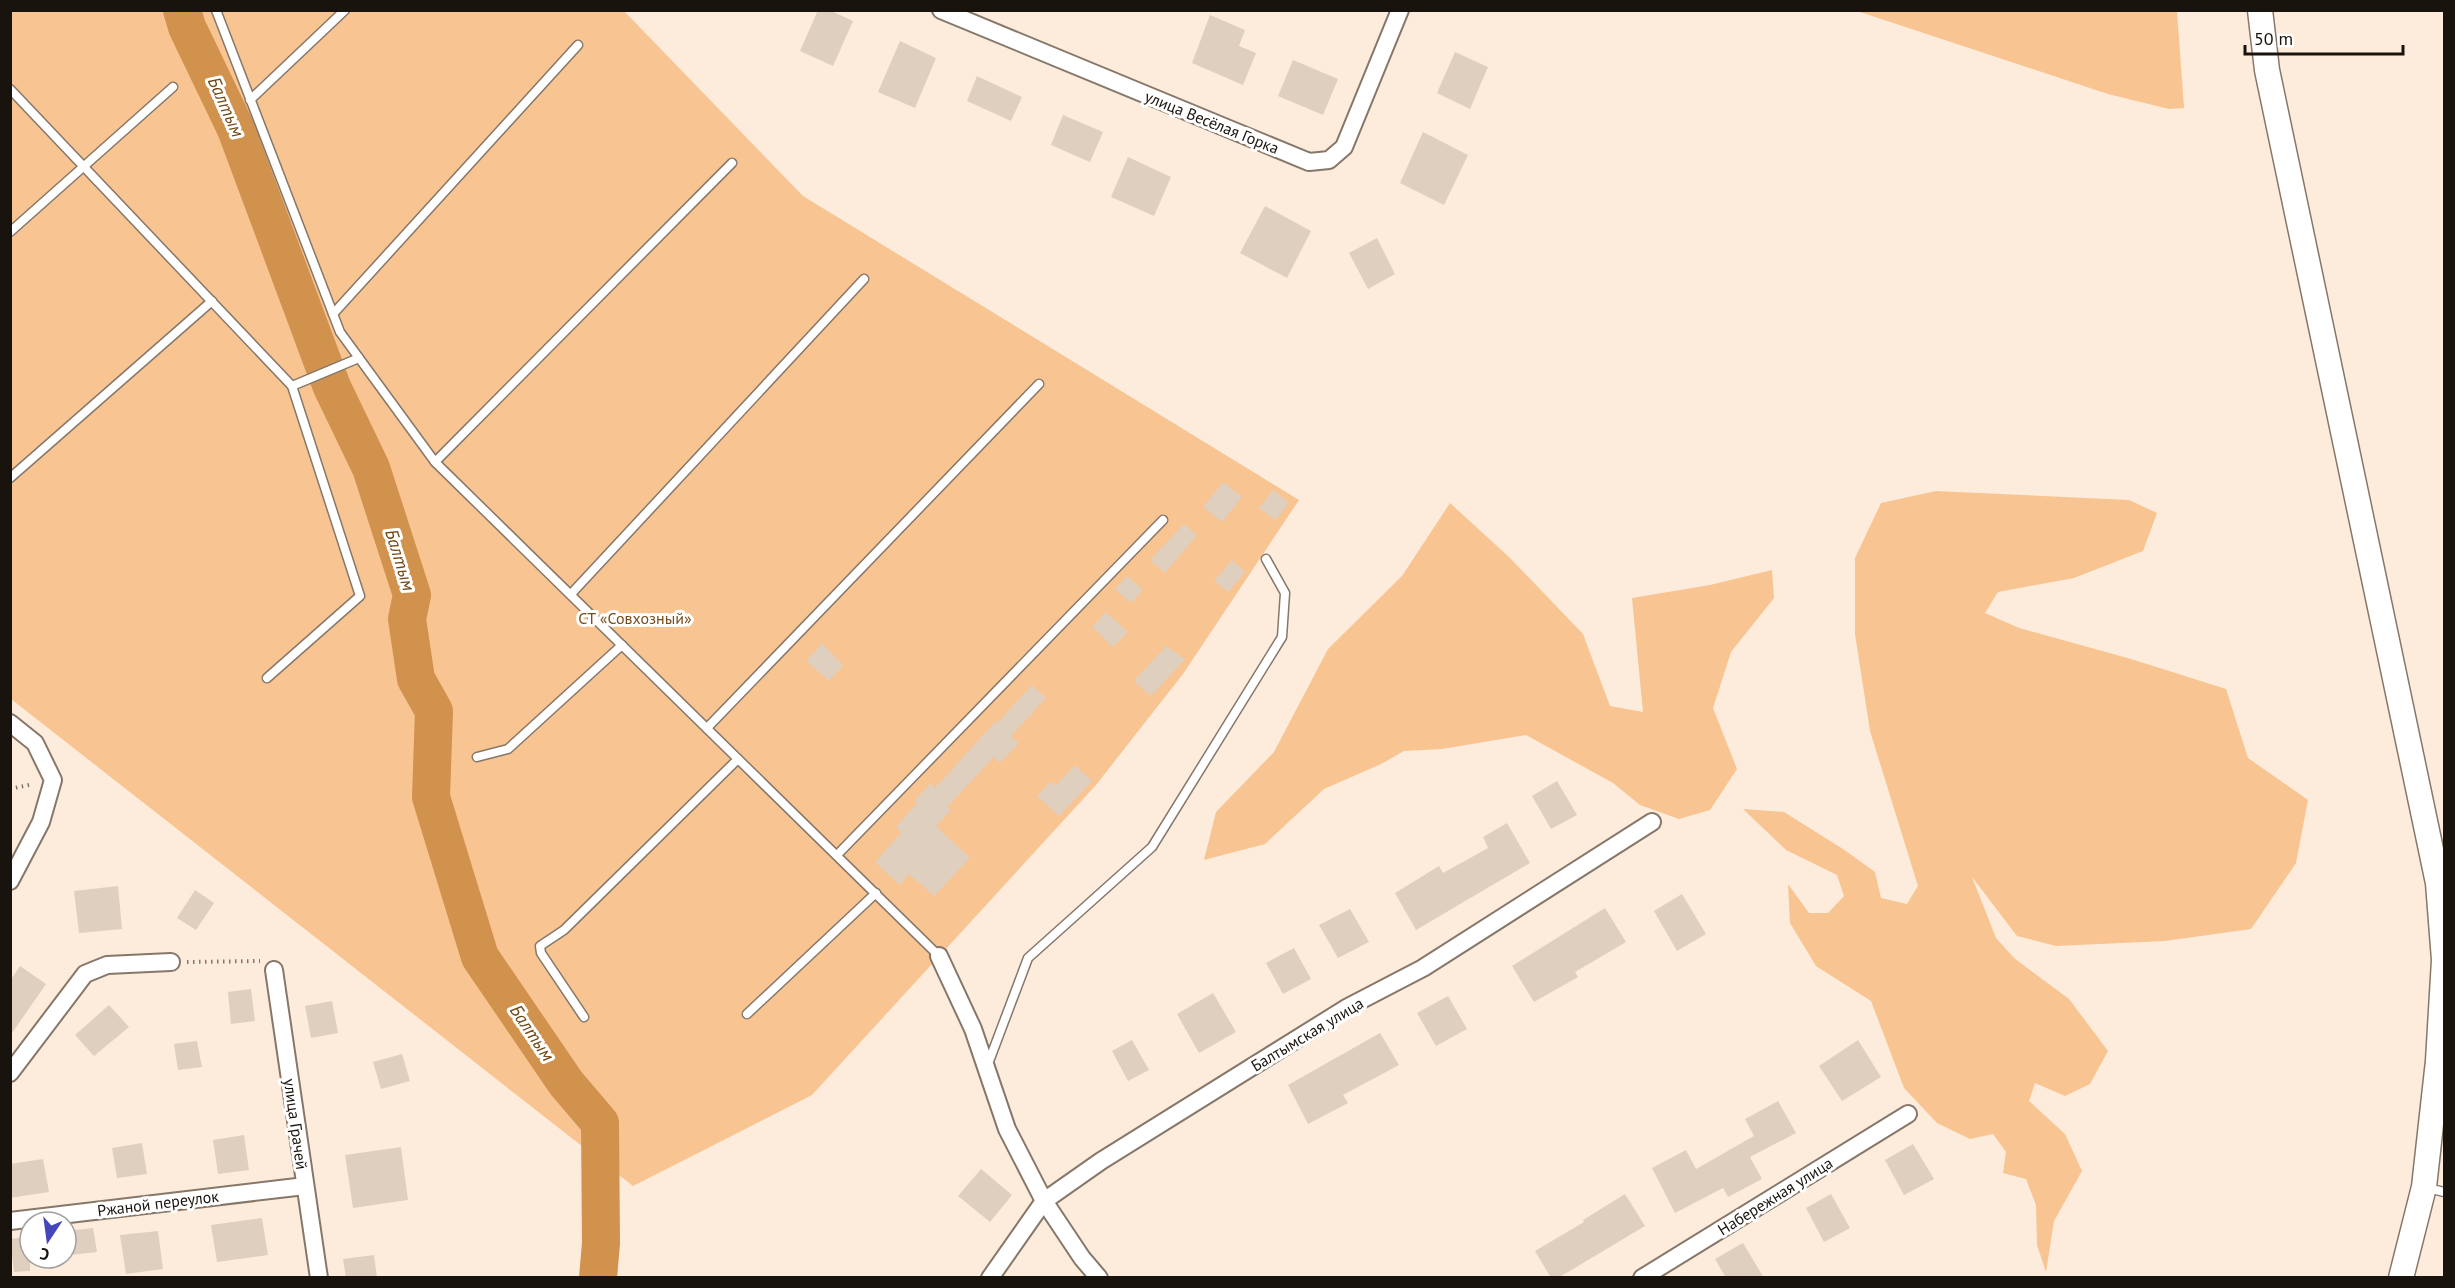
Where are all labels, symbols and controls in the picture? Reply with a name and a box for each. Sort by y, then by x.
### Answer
scale bar [2245,18,2402,56]
text: 50 m [2254,27,2293,50]
water label: Балтым [203,73,250,140]
street label: улица Весёлая Горка [1142,86,1282,158]
water label: Балтым [380,526,421,594]
park label: СТ «Совхозный» [578,608,692,628]
street label: Балтымская улица [1247,993,1367,1075]
water label: Балтым [505,1000,560,1065]
street label: улица Грачей [280,1077,312,1171]
street label: Набережная улица [1714,1153,1836,1239]
street label: Ржаной переулок [96,1186,220,1220]
north arrow [18,1210,78,1270]
text: С [38,1244,51,1265]

